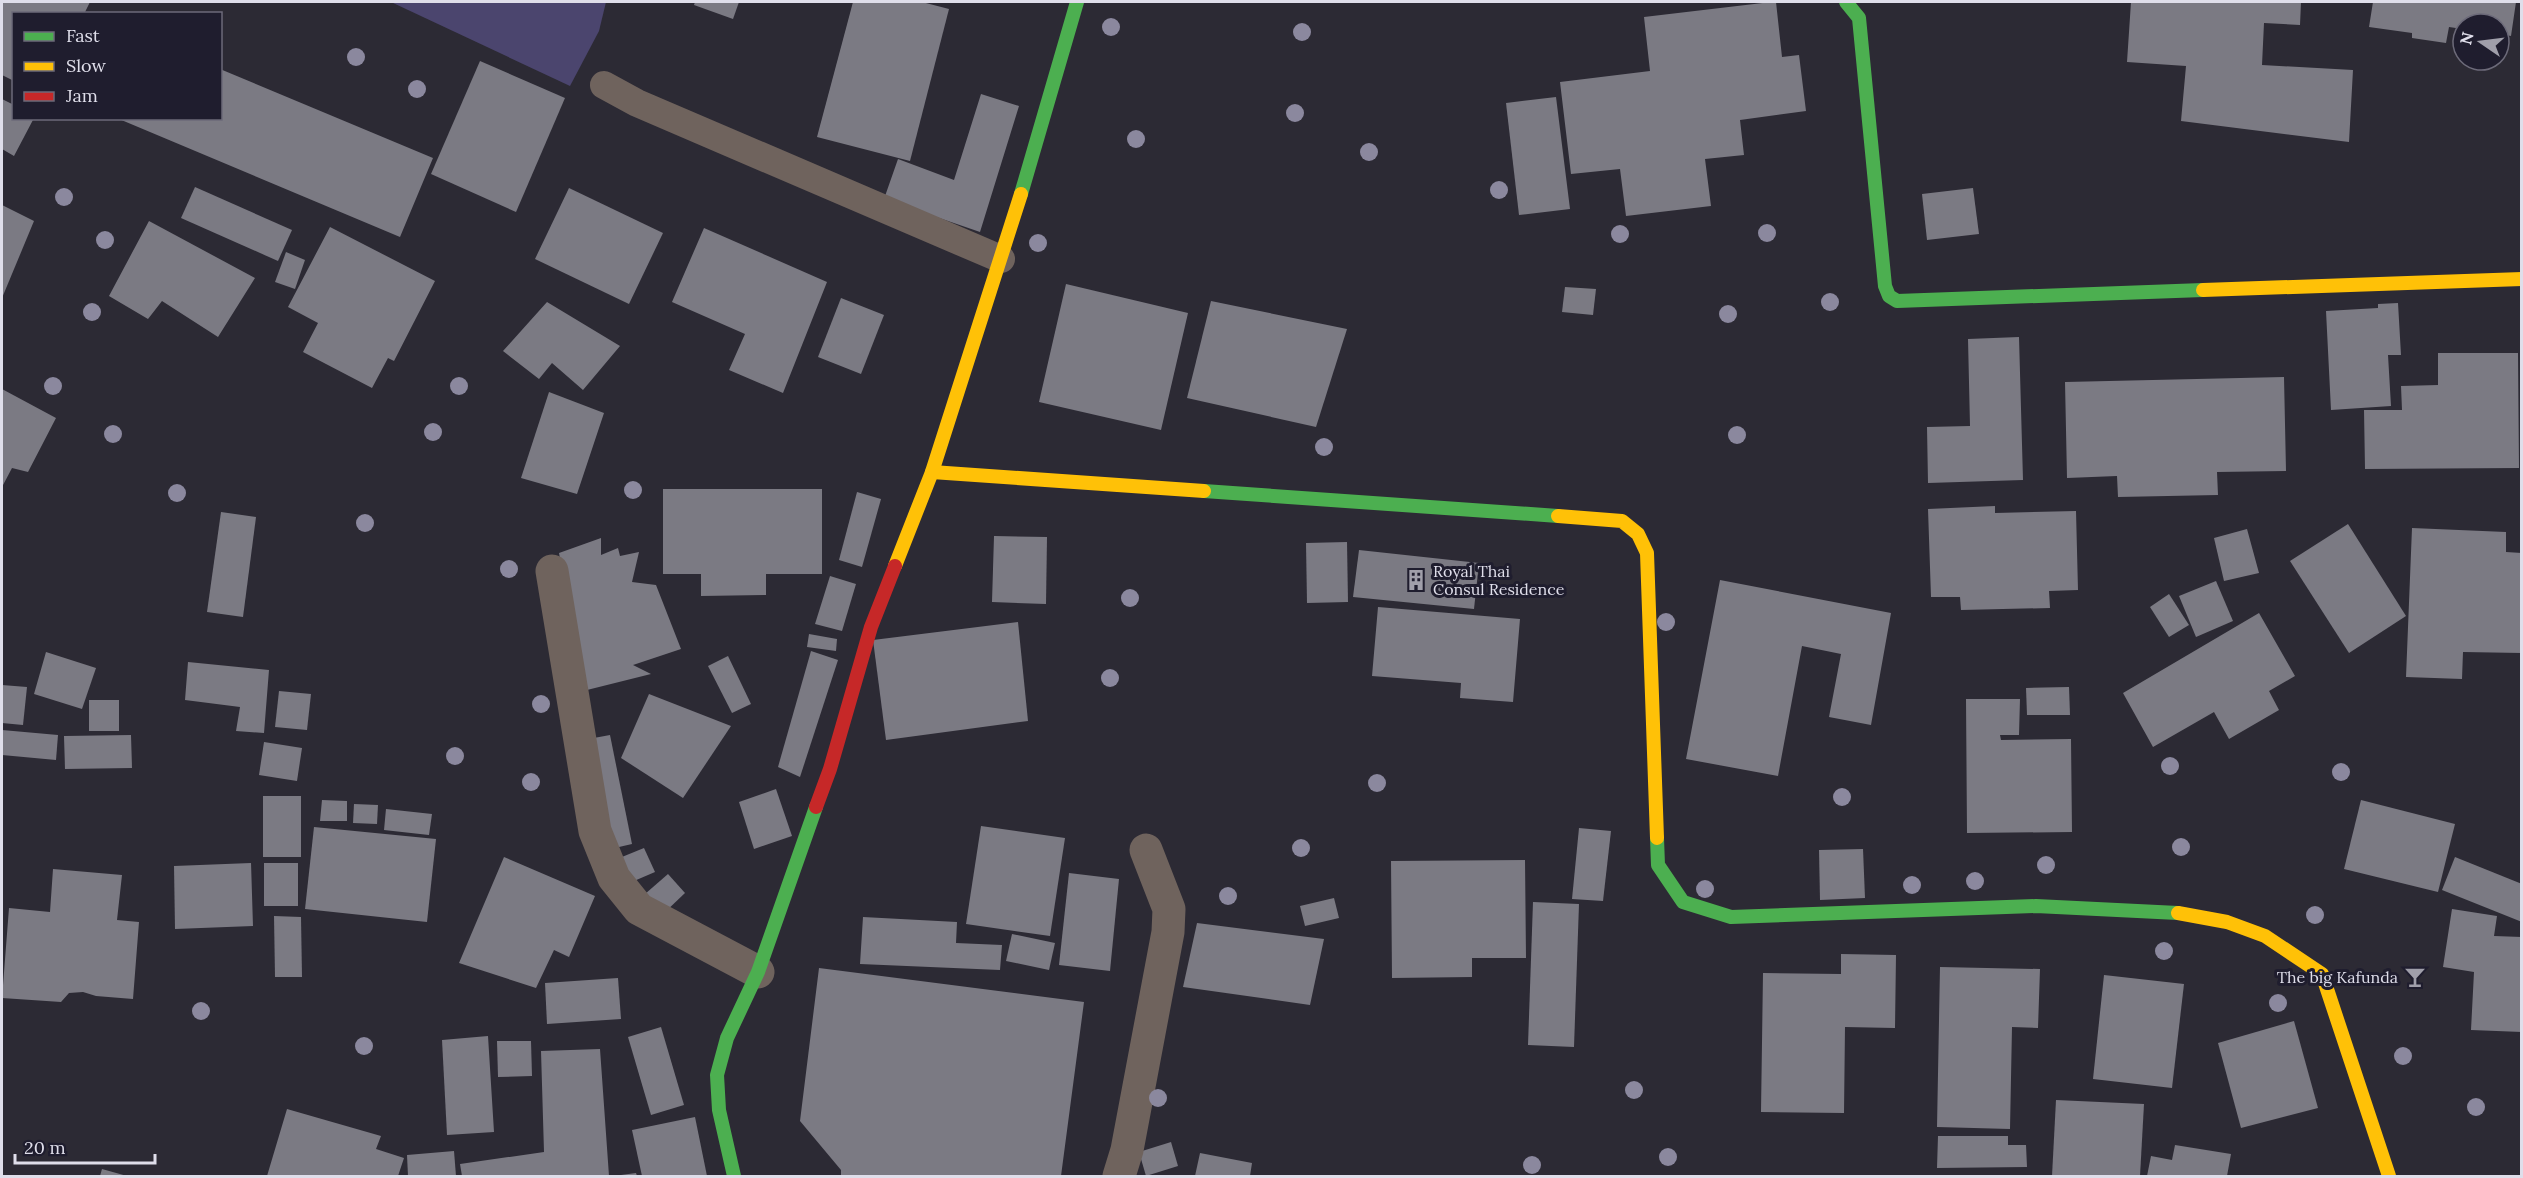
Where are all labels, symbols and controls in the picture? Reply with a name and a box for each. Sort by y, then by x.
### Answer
legend [12,12,222,120]
north arrow [2451,12,2511,72]
text: Fast [66,24,100,47]
text: N [2455,30,2478,47]
text: Slow [66,54,106,77]
text: Jam [65,84,98,107]
place label: Royal Thai Consul Residence [1433,561,1565,599]
building icon: Royal Thai Consul Residence [1404,568,1428,592]
bar icon: The big Kafunda [2403,965,2427,989]
place label: The big Kafunda [2277,967,2398,987]
scale bar [15,1127,154,1165]
text: 20 m [24,1136,66,1159]

